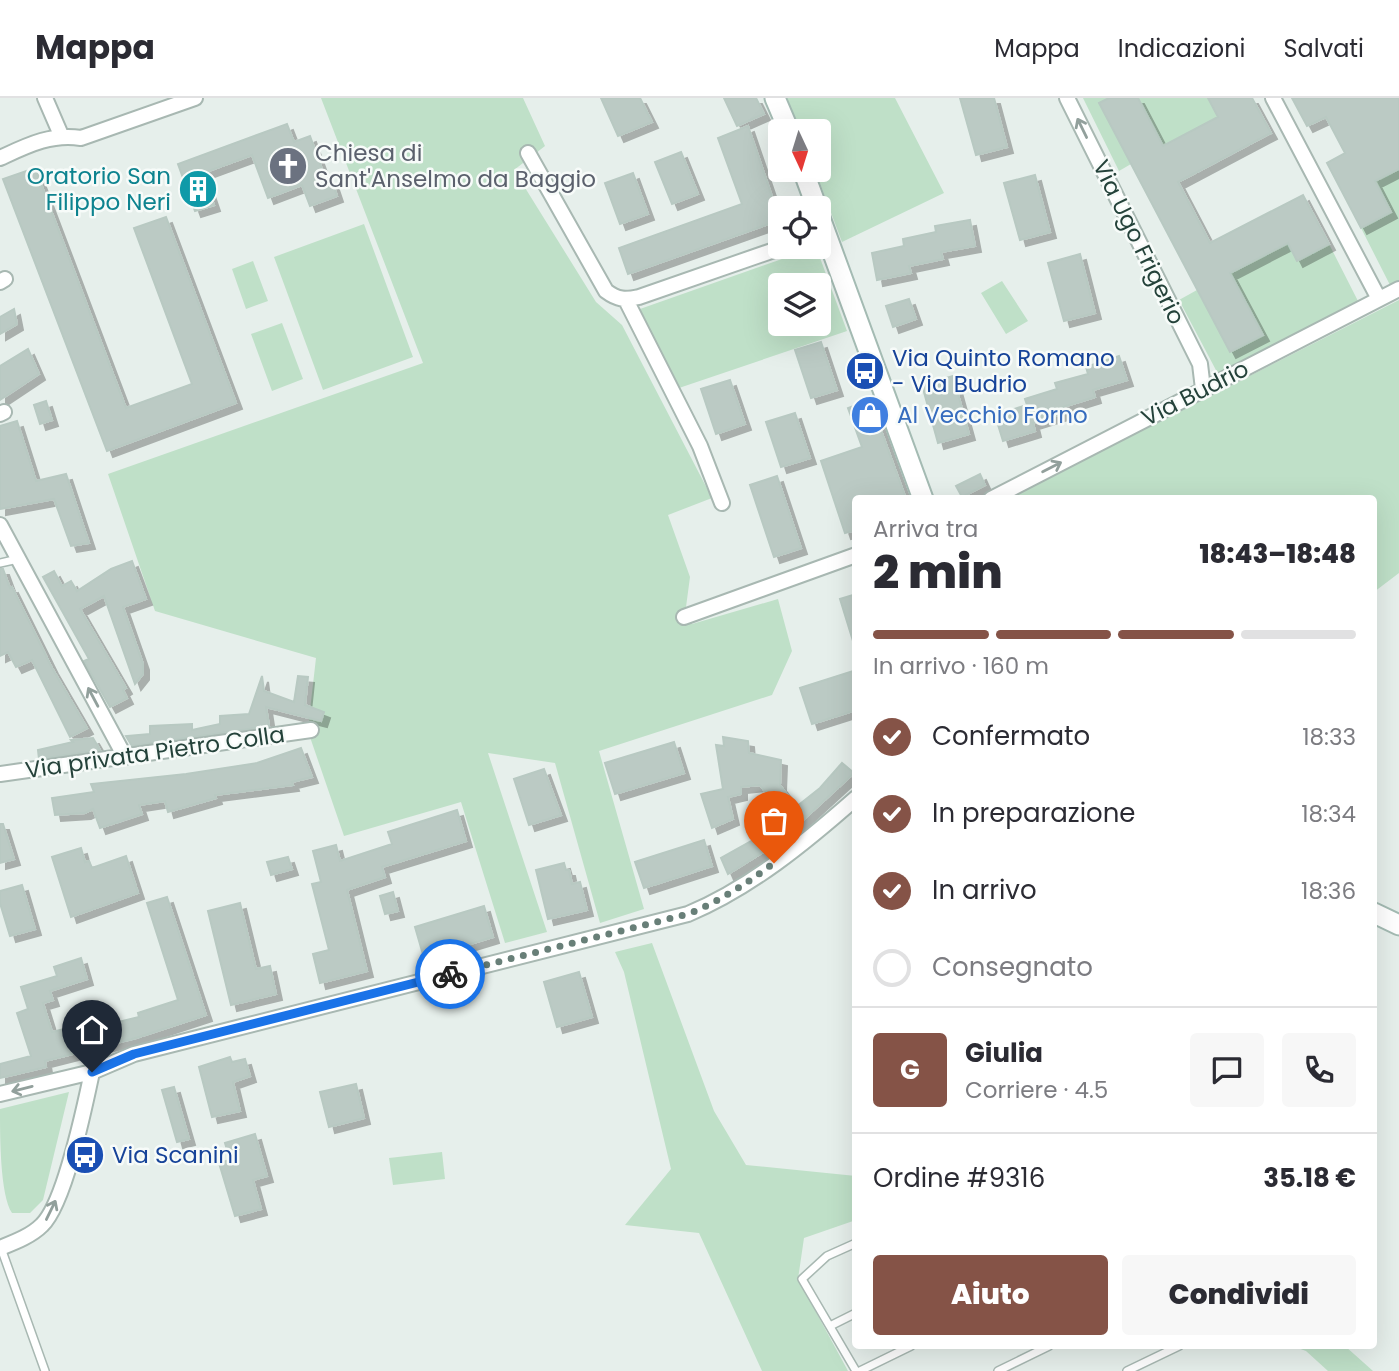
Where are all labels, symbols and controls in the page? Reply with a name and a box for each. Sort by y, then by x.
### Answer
text: Mappa [35,24,155,71]
text: Mappa [994,32,1080,65]
text: Indicazioni [1118,32,1245,65]
text: Salvati [1283,32,1364,65]
one-way arrow [1075,118,1089,139]
north arrow [768,119,831,182]
map controls [768,119,831,336]
place label: Chiesa di Sant'Anselmo da Baggio [315,137,596,195]
church icon: Chiesa di Sant'Anselmo da Baggio [267,145,309,187]
street label: Via Ugo Frigerio [1085,154,1193,330]
place label: Oratorio San Filippo Neri [27,160,171,218]
building icon: Oratorio San Filippo Neri [177,168,219,210]
button: locate [768,196,831,259]
button: layers [768,273,831,336]
place label: Via Quinto Romano - Via Budrio [892,342,1115,400]
bus stop icon: Via Quinto Romano - Via Budrio [844,350,886,392]
street label: Via Budrio [1136,352,1254,434]
shop icon: Al Vecchio Forno [849,394,891,436]
place label: Al Vecchio Forno [897,399,1088,431]
one-way arrow [1041,460,1061,474]
text: Arriva tra [873,513,978,545]
text: 18:43–18:48 [1200,536,1356,572]
text: 2 min [873,540,1003,604]
text: In arrivo · 160 m [873,650,1049,682]
one-way arrow [86,687,99,708]
street label: Via privata Pietro Colla [23,718,287,786]
icon: check [873,718,911,756]
text: Confermato [932,718,1090,754]
text: 18:33 [1302,721,1356,753]
pin [744,791,804,863]
icon: check [873,795,911,833]
text: In preparazione [932,795,1135,831]
text: 18:34 [1301,798,1356,830]
icon: bag [755,802,793,840]
icon: check [873,872,911,910]
text: In arrivo [932,872,1037,908]
text: 18:36 [1301,875,1356,907]
courier [415,939,485,1009]
text: Consegnato [932,949,1093,985]
icon: bike [431,955,469,993]
pin [62,1000,122,1072]
icon: home [73,1011,111,1049]
button: chat [1190,1033,1264,1107]
button: phone [1282,1033,1356,1107]
text: Giulia [965,1035,1043,1071]
text: G [900,1052,920,1088]
text: Corriere · 4.5 [965,1074,1108,1106]
one-way arrow [11,1083,34,1096]
bus stop icon: Via Scanini [64,1134,106,1176]
place label: Via Scanini [112,1139,239,1171]
text: Ordine #9316 [873,1160,1045,1196]
text: 35.18 € [1263,1160,1356,1196]
one-way arrow [45,1200,59,1220]
button: Aiuto [873,1255,1108,1335]
button: Condividi [1122,1255,1356,1335]

